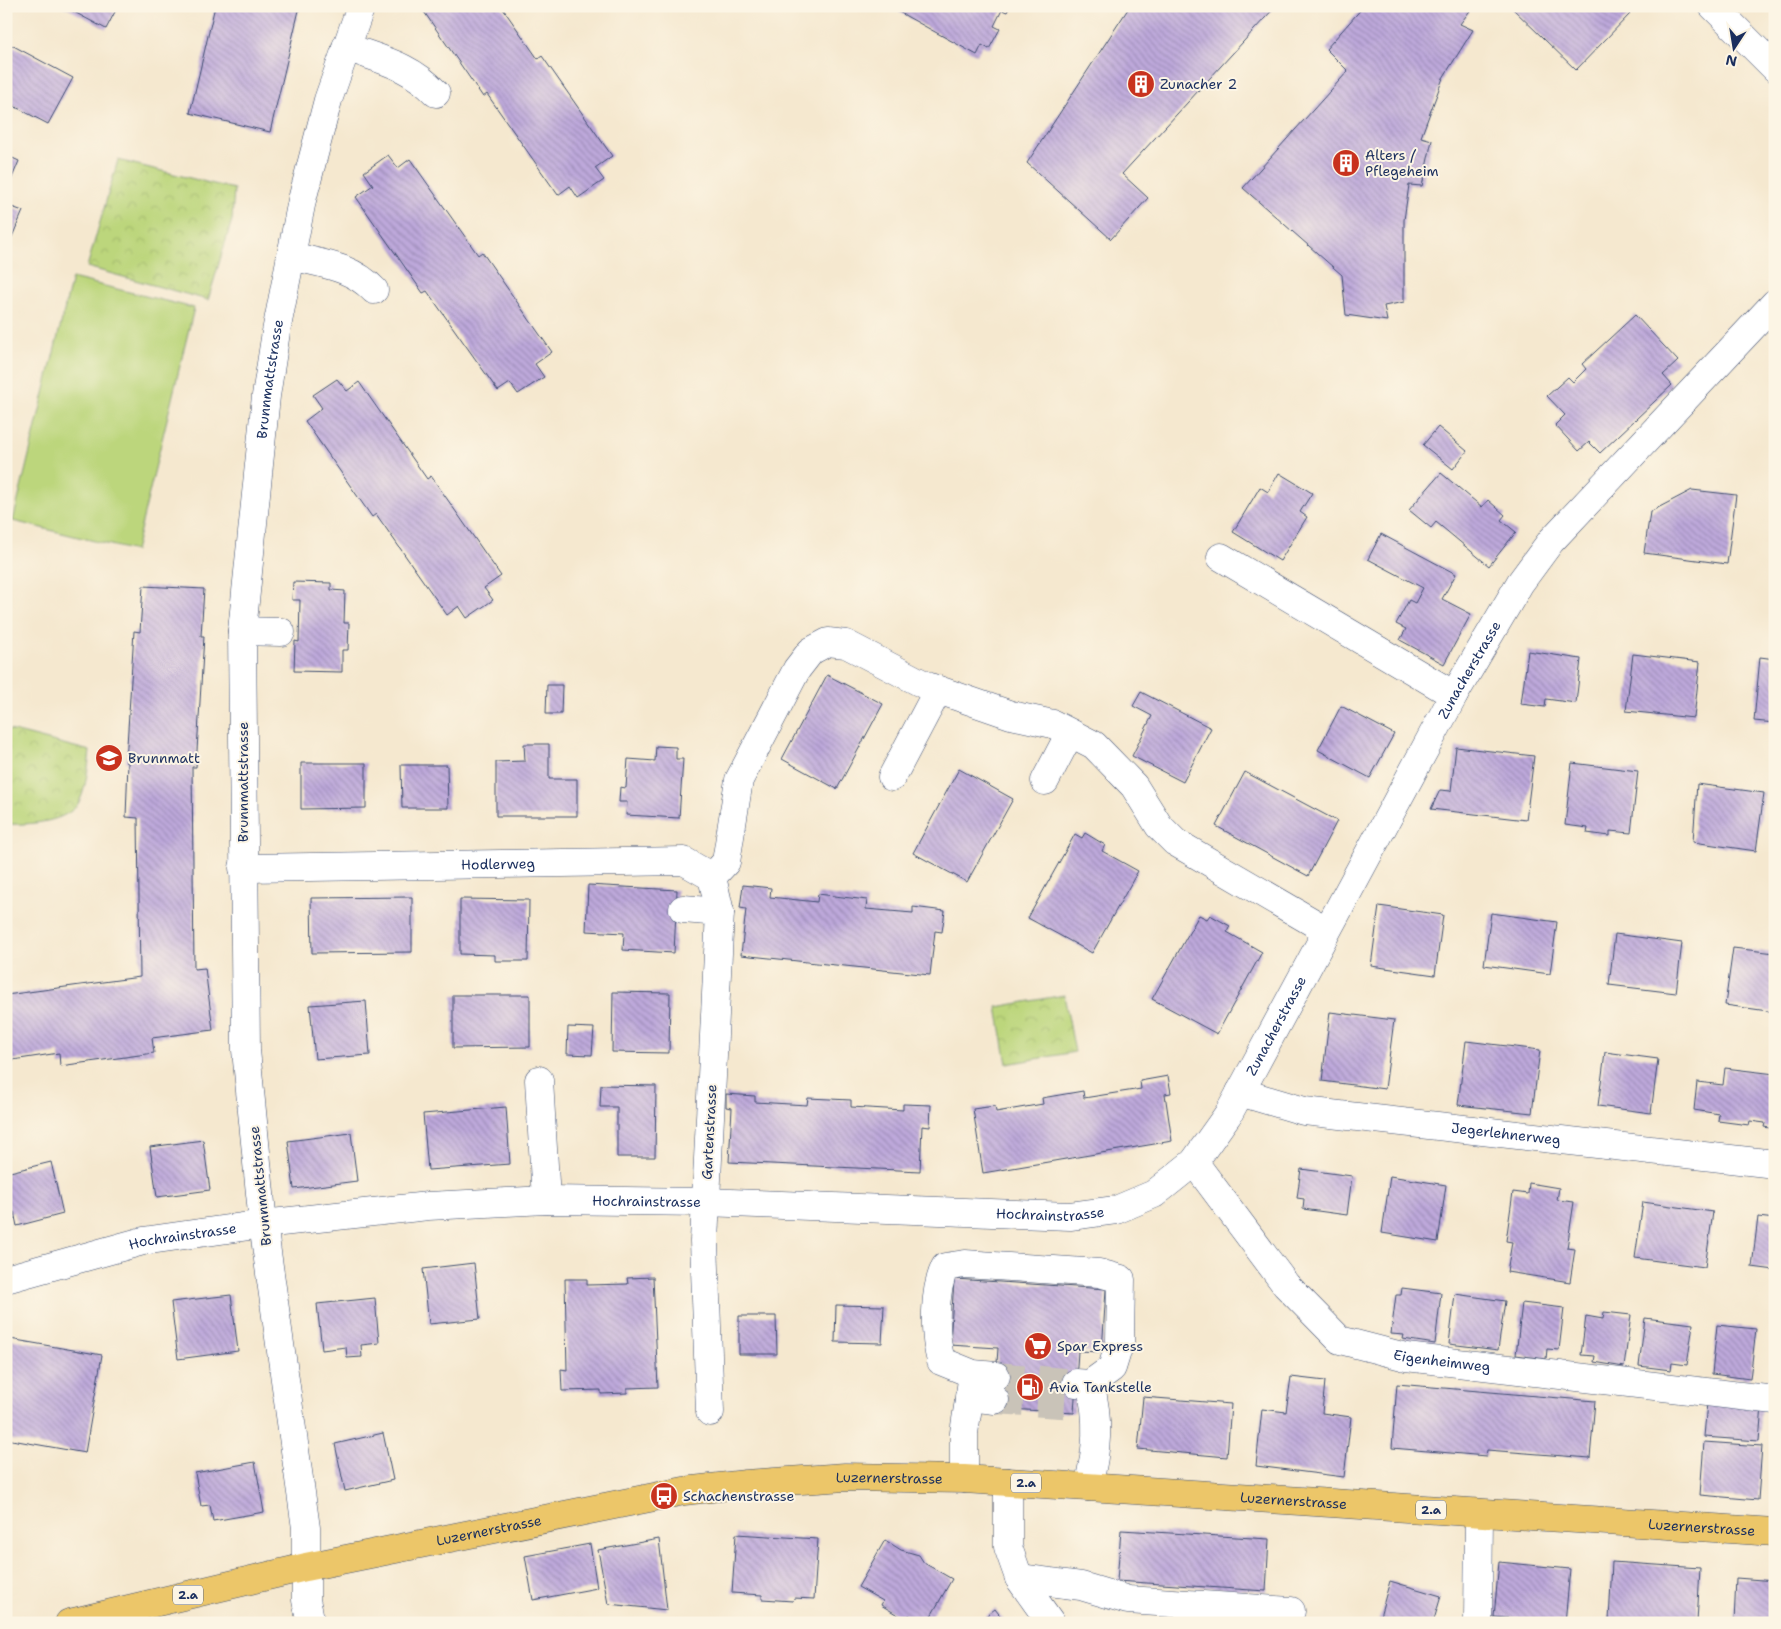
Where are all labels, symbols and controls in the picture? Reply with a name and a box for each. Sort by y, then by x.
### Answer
north arrow [1708,22,1758,72]
text: N [1724,51,1739,71]
building icon: Zunacher 2 [1126,69,1156,99]
place label: Zunacher 2 [1160,75,1237,93]
place label: Alters / Pflegeheim [1365,146,1439,180]
building icon: Alters / Pflegeheim [1331,148,1361,178]
street label: Brunnmattstrasse [253,318,287,440]
street label: Zunacherstrasse [1434,617,1505,722]
street label: Brunnmattstrasse [234,722,252,842]
school or university icon: Brunnmatt [94,743,124,773]
place label: Brunnmatt [128,749,200,767]
street label: Hodlerweg [461,854,535,874]
street label: Zunacherstrasse [1242,973,1310,1079]
street label: Gartenstrasse [698,1084,720,1180]
street label: Jegerlehnerweg [1450,1119,1562,1149]
street label: Brunnmattstrasse [245,1125,275,1247]
street label: Hochrainstrasse [592,1192,701,1211]
street label: Hochrainstrasse [996,1203,1106,1225]
street label: Hochrainstrasse [127,1219,238,1254]
supermarket icon: Spar Express [1023,1331,1053,1361]
place label: Spar Express [1057,1337,1143,1355]
street label: Eigenheimweg [1392,1345,1491,1376]
fuel station icon: Avia Tankstelle [1015,1372,1045,1402]
place label: Avia Tankstelle [1049,1378,1152,1396]
street label: Luzernerstrasse [835,1468,943,1488]
road number: 2.a [1011,1474,1041,1492]
bus stop icon: Schachenstrasse [649,1481,679,1511]
place label: Schachenstrasse [683,1487,795,1505]
street label: Luzernerstrasse [1239,1488,1348,1513]
road number: 2.a [1416,1500,1446,1520]
street label: Luzernerstrasse [434,1511,543,1550]
street label: Luzernerstrasse [1648,1515,1756,1540]
road number: 2.a [173,1586,203,1604]

